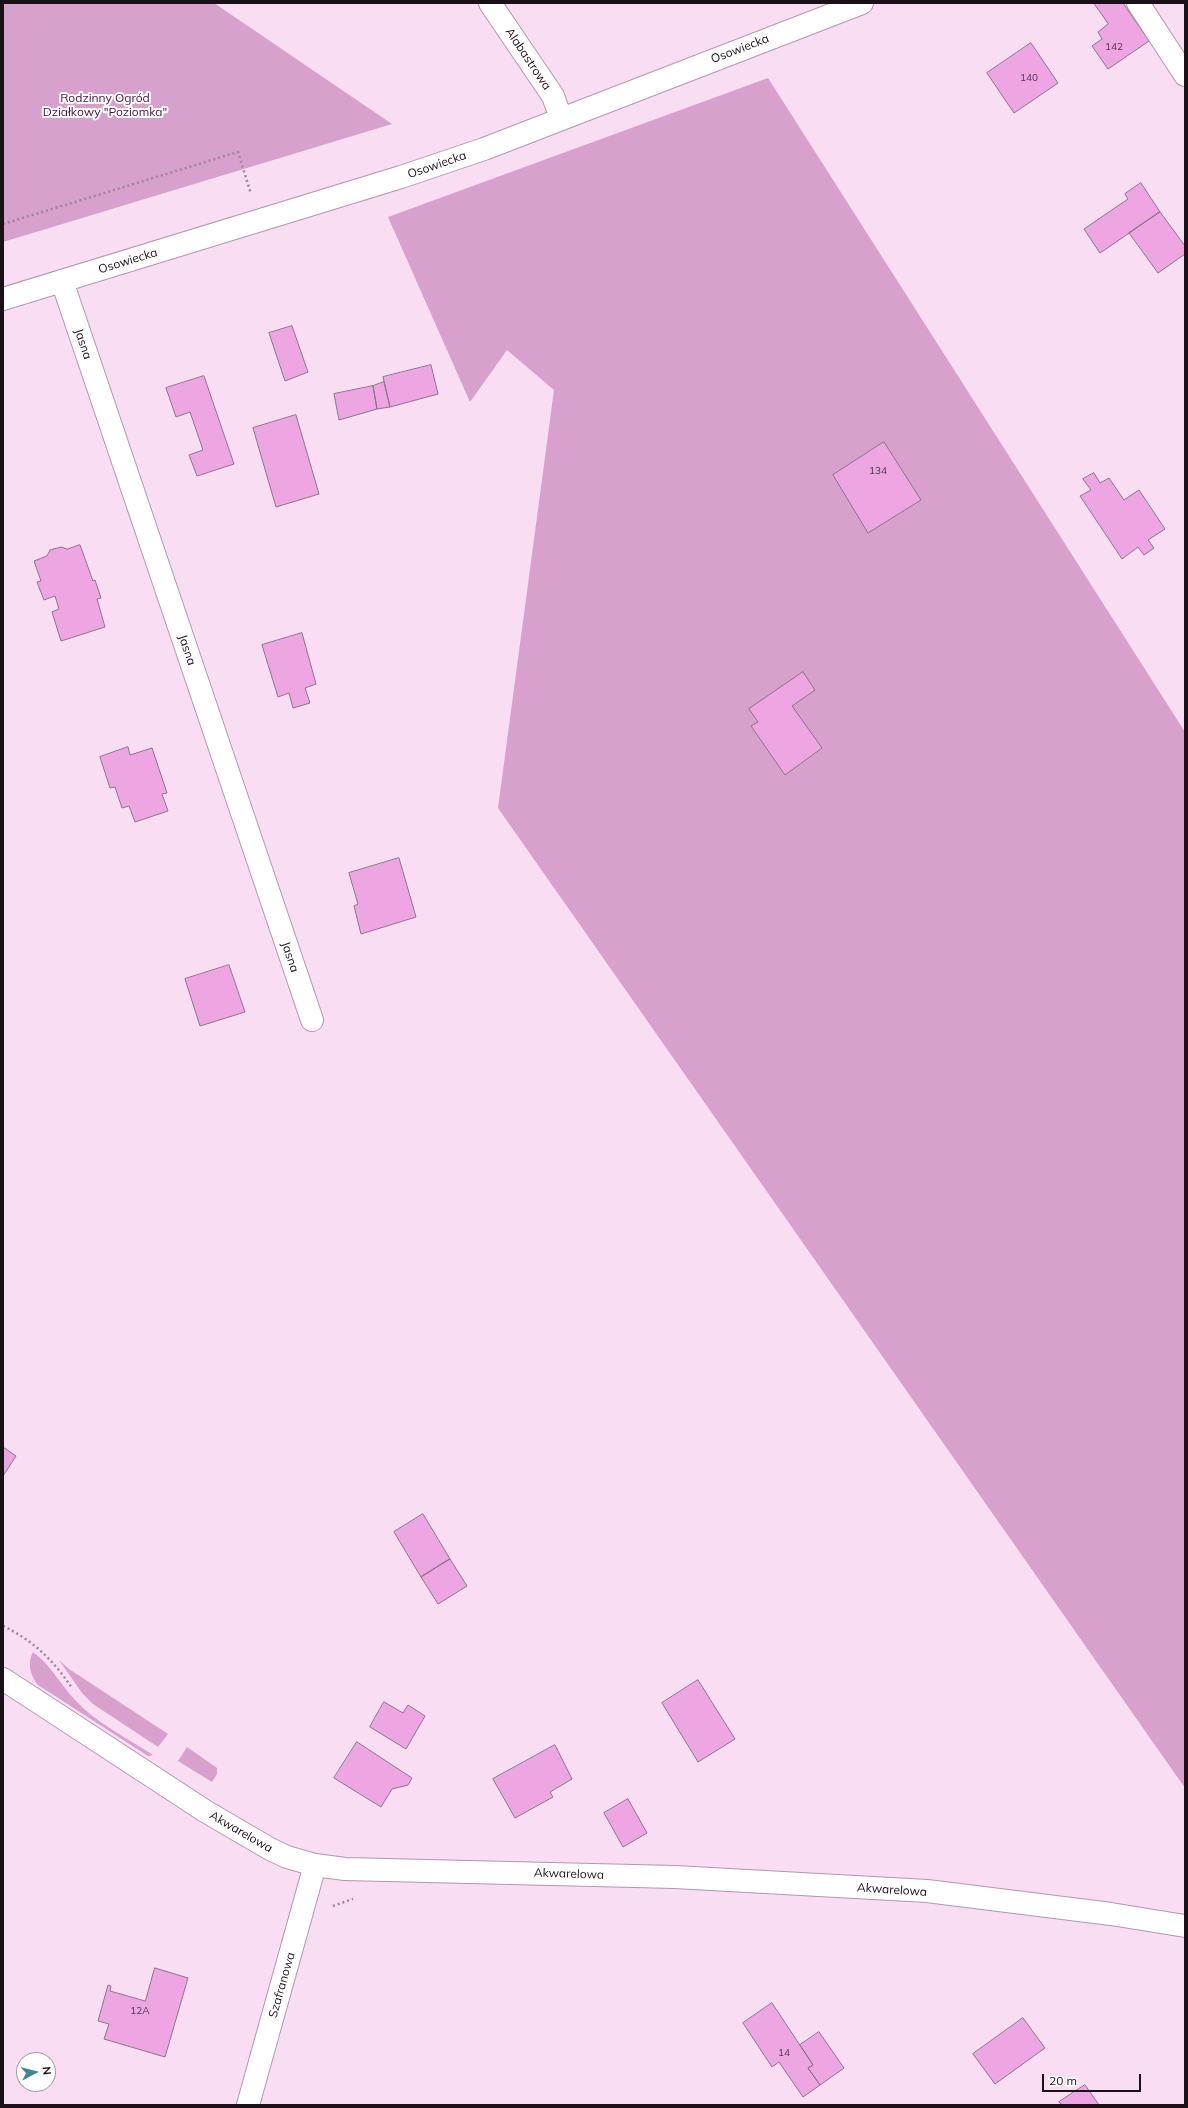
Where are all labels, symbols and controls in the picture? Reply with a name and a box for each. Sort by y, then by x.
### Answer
street label: Alabastrowa [502,25,554,93]
street label: Osowiecka [709,31,771,67]
house number: 142 [1105,41,1123,53]
house number: 140 [1020,72,1038,84]
park label: Rodzinny Ogród Działkowy "Poziomka" [43,91,167,119]
street label: Osowiecka [406,148,468,182]
street label: Osowiecka [97,245,159,277]
street label: Jasna [71,327,95,361]
house number: 134 [869,465,887,477]
street label: Jasna [175,633,199,667]
street label: Jasna [278,940,302,974]
street label: Akwarelowa [207,1808,275,1856]
street label: Akwarelowa [534,1866,604,1882]
street label: Akwarelowa [856,1880,928,1900]
street label: Szafranowa [266,1950,298,2020]
house number: 12A [130,2005,150,2017]
house number: 14 [778,2047,790,2059]
north arrow [16,2052,56,2092]
text: N [39,2066,54,2076]
scale bar [1044,2066,1143,2092]
text: 20 m [1049,2073,1077,2088]

